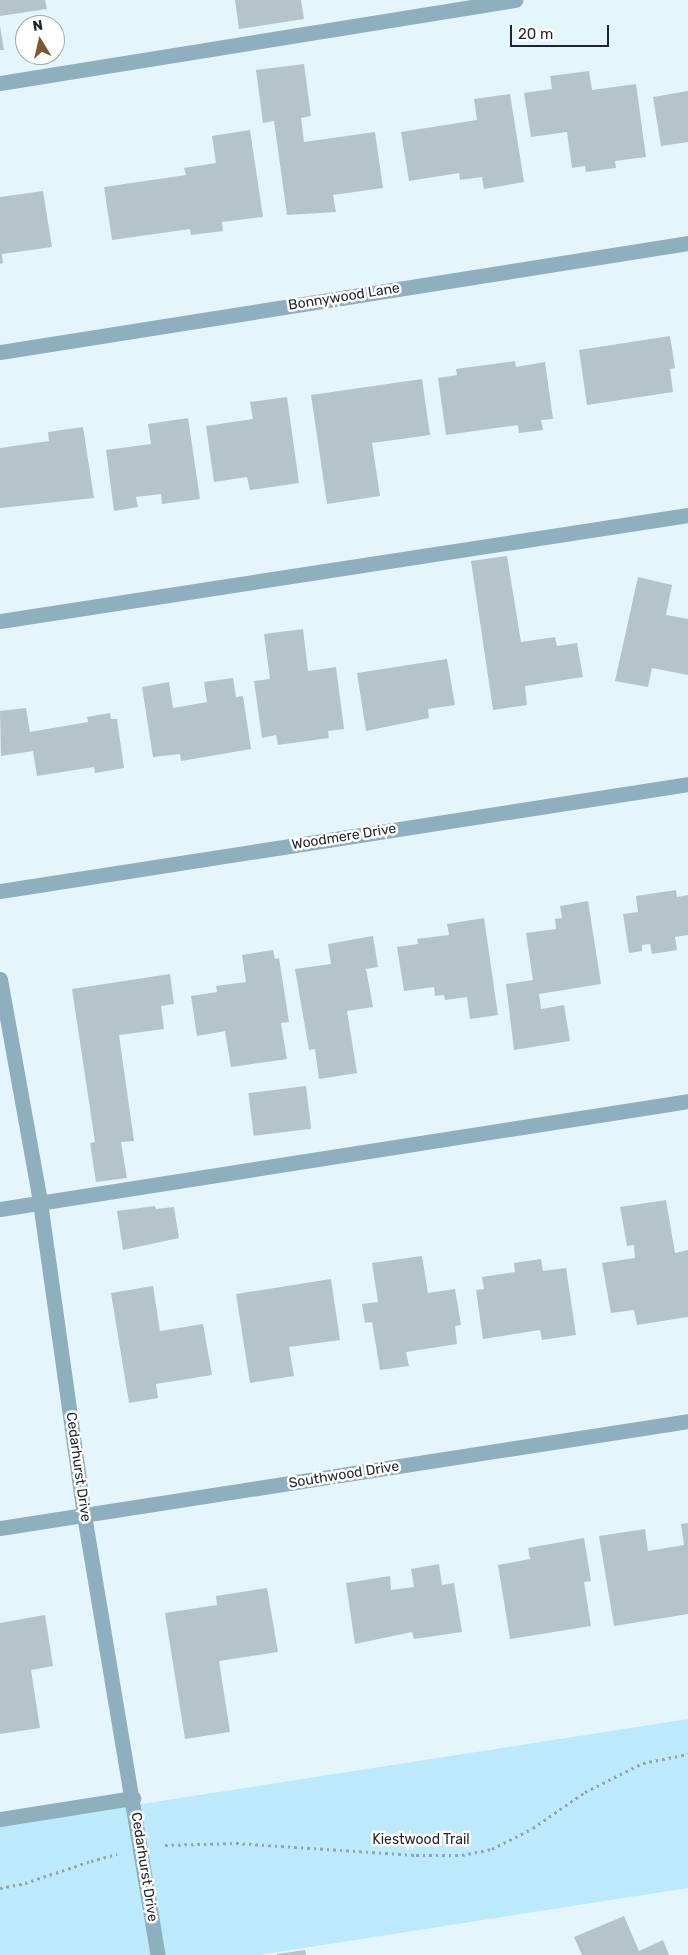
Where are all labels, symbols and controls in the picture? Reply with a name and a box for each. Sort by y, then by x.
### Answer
north arrow [15,15,65,65]
scale bar [513,15,612,47]
text: N [31,16,44,35]
text: 20 m [518,25,553,43]
street label: Bonnywood Lane [287,280,401,314]
street label: Woodmere Drive [290,820,398,854]
street label: Cedarhurst Drive [62,1411,94,1523]
street label: Southwood Drive [288,1458,400,1492]
street label: Cedarhurst Drive [127,1811,161,1923]
street label: Kiestwood Trail [372,1832,470,1848]

